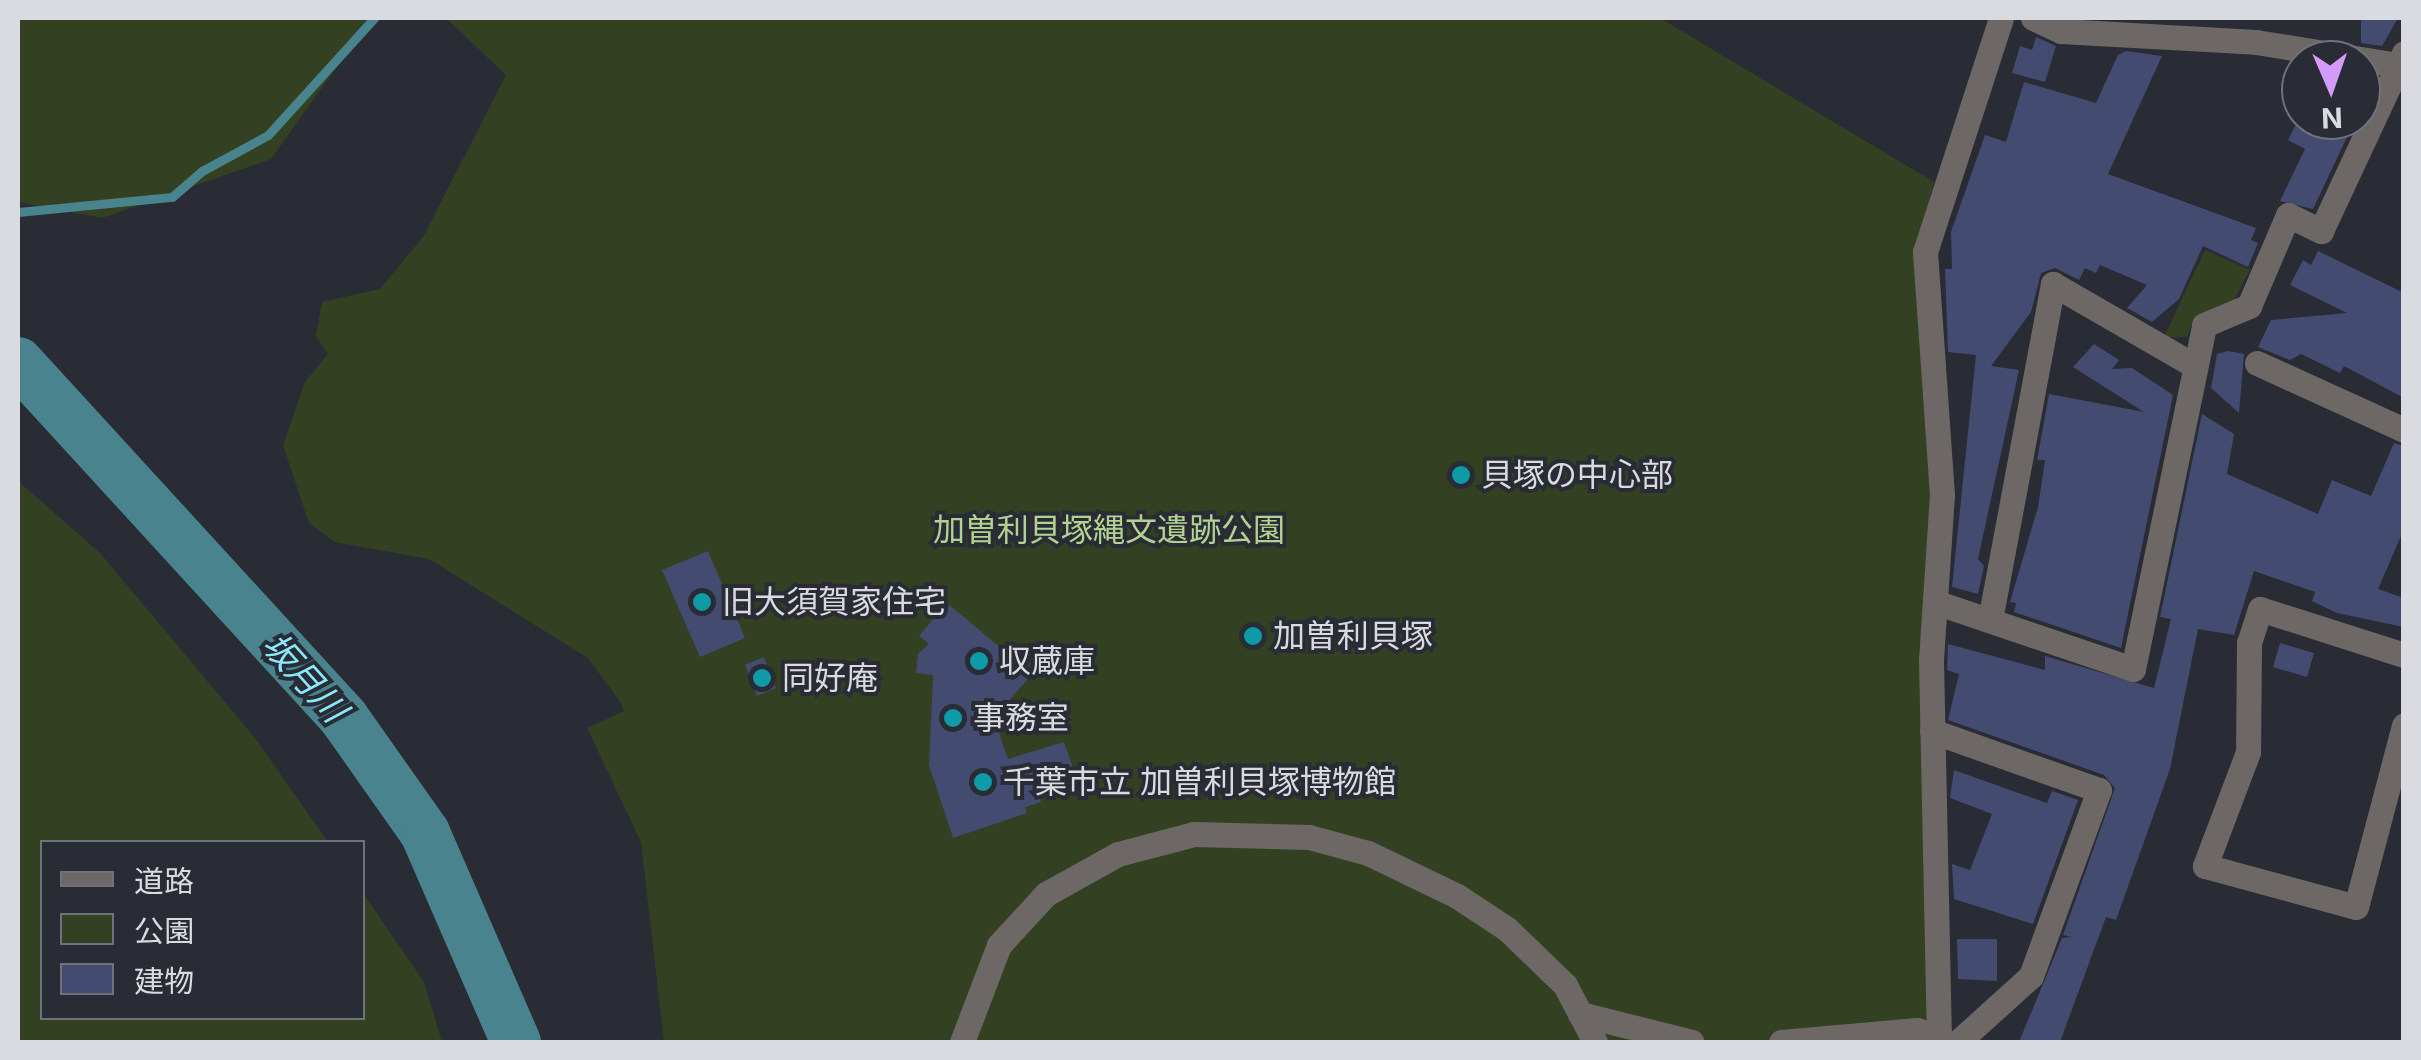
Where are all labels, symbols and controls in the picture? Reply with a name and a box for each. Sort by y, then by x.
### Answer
north arrow [2281,40,2381,140]
text: N [2321,101,2343,135]
place label: 貝塚の中心部 [1481,456,1673,494]
marker: 貝塚の中心部 [1450,464,1472,486]
park label: 加曽利貝塚縄文遺跡公園 [933,511,1285,549]
place label: 旧大須賀家住宅 [722,583,946,621]
marker: 旧大須賀家住宅 [691,591,713,613]
place label: 加曽利貝塚 [1273,617,1433,655]
water label: 坂月川 [254,624,356,730]
marker: 加曽利貝塚 [1242,625,1264,647]
place label: 収蔵庫 [999,642,1095,680]
marker: 収蔵庫 [968,650,990,672]
place label: 同好庵 [782,659,878,697]
marker: 同好庵 [751,667,773,689]
place label: 事務室 [973,699,1069,737]
marker: 事務室 [942,707,964,729]
place label: 千葉市立 加曽利貝塚博物館 [1003,763,1396,801]
marker: 千葉市立 加曽利貝塚博物館 [972,771,994,793]
legend [40,840,365,1020]
text: 道路 [134,863,194,899]
text: 公園 [134,913,194,949]
text: 建物 [134,963,194,999]

